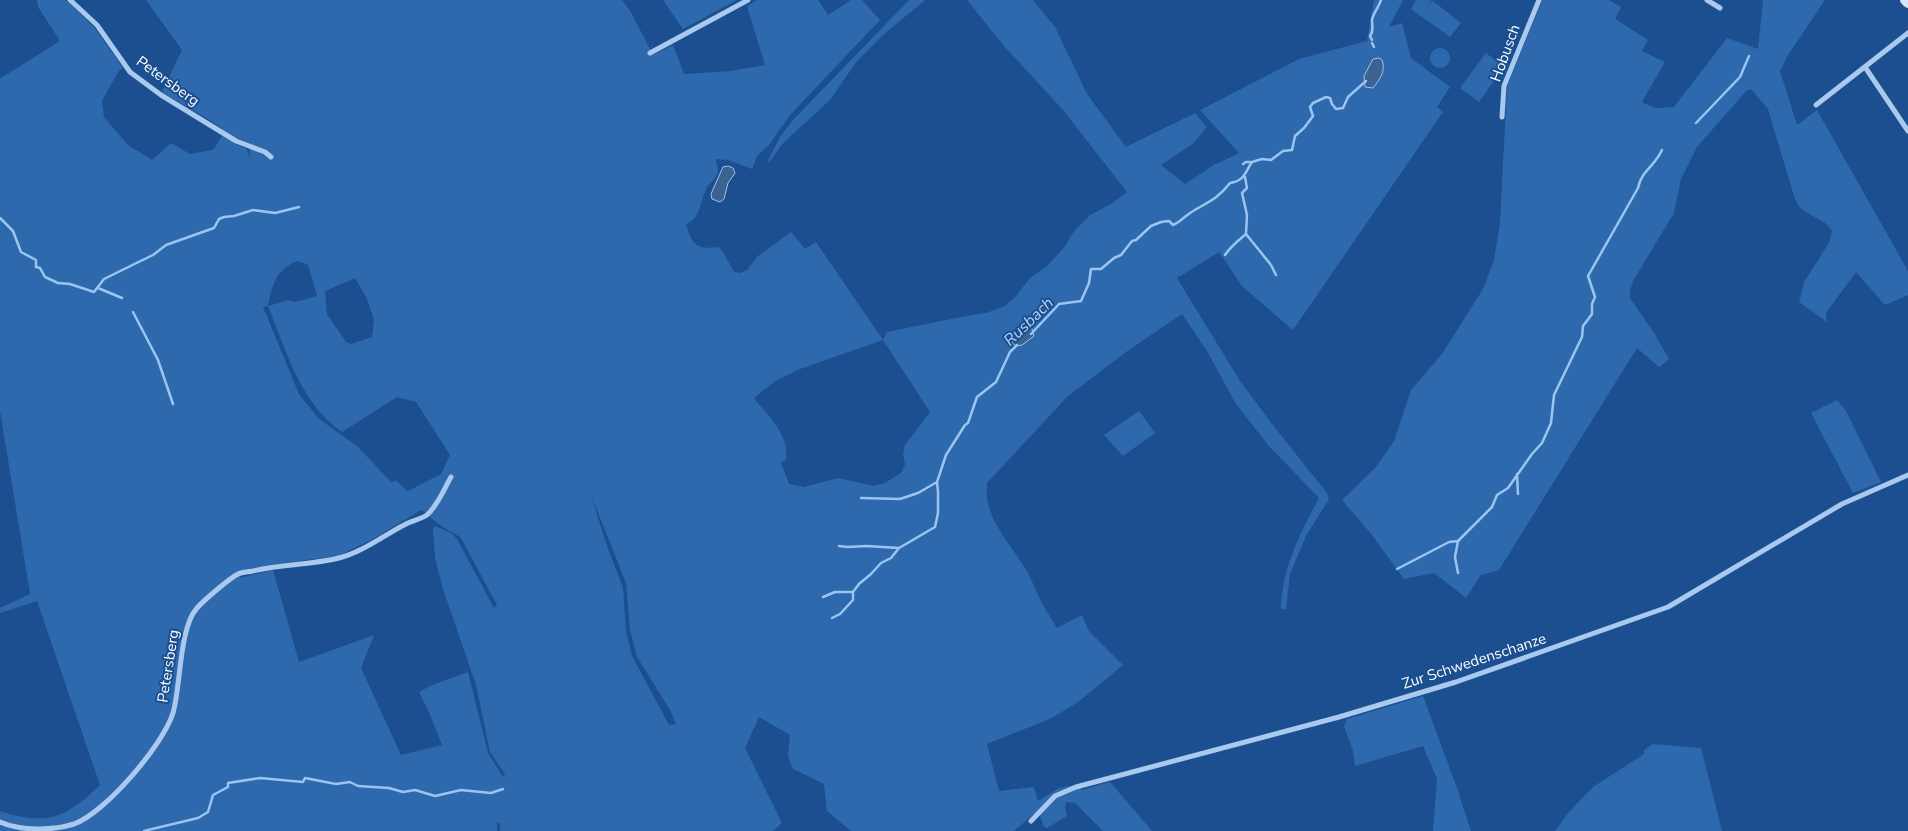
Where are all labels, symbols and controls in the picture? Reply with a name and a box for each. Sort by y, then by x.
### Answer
street label: Hobusch [1485,22,1525,84]
street label: Petersberg [132,51,204,111]
water label: Rusbach [999,292,1059,351]
street label: Petersberg [152,628,184,704]
street label: Zur Schwedenschanze [1399,628,1549,694]

